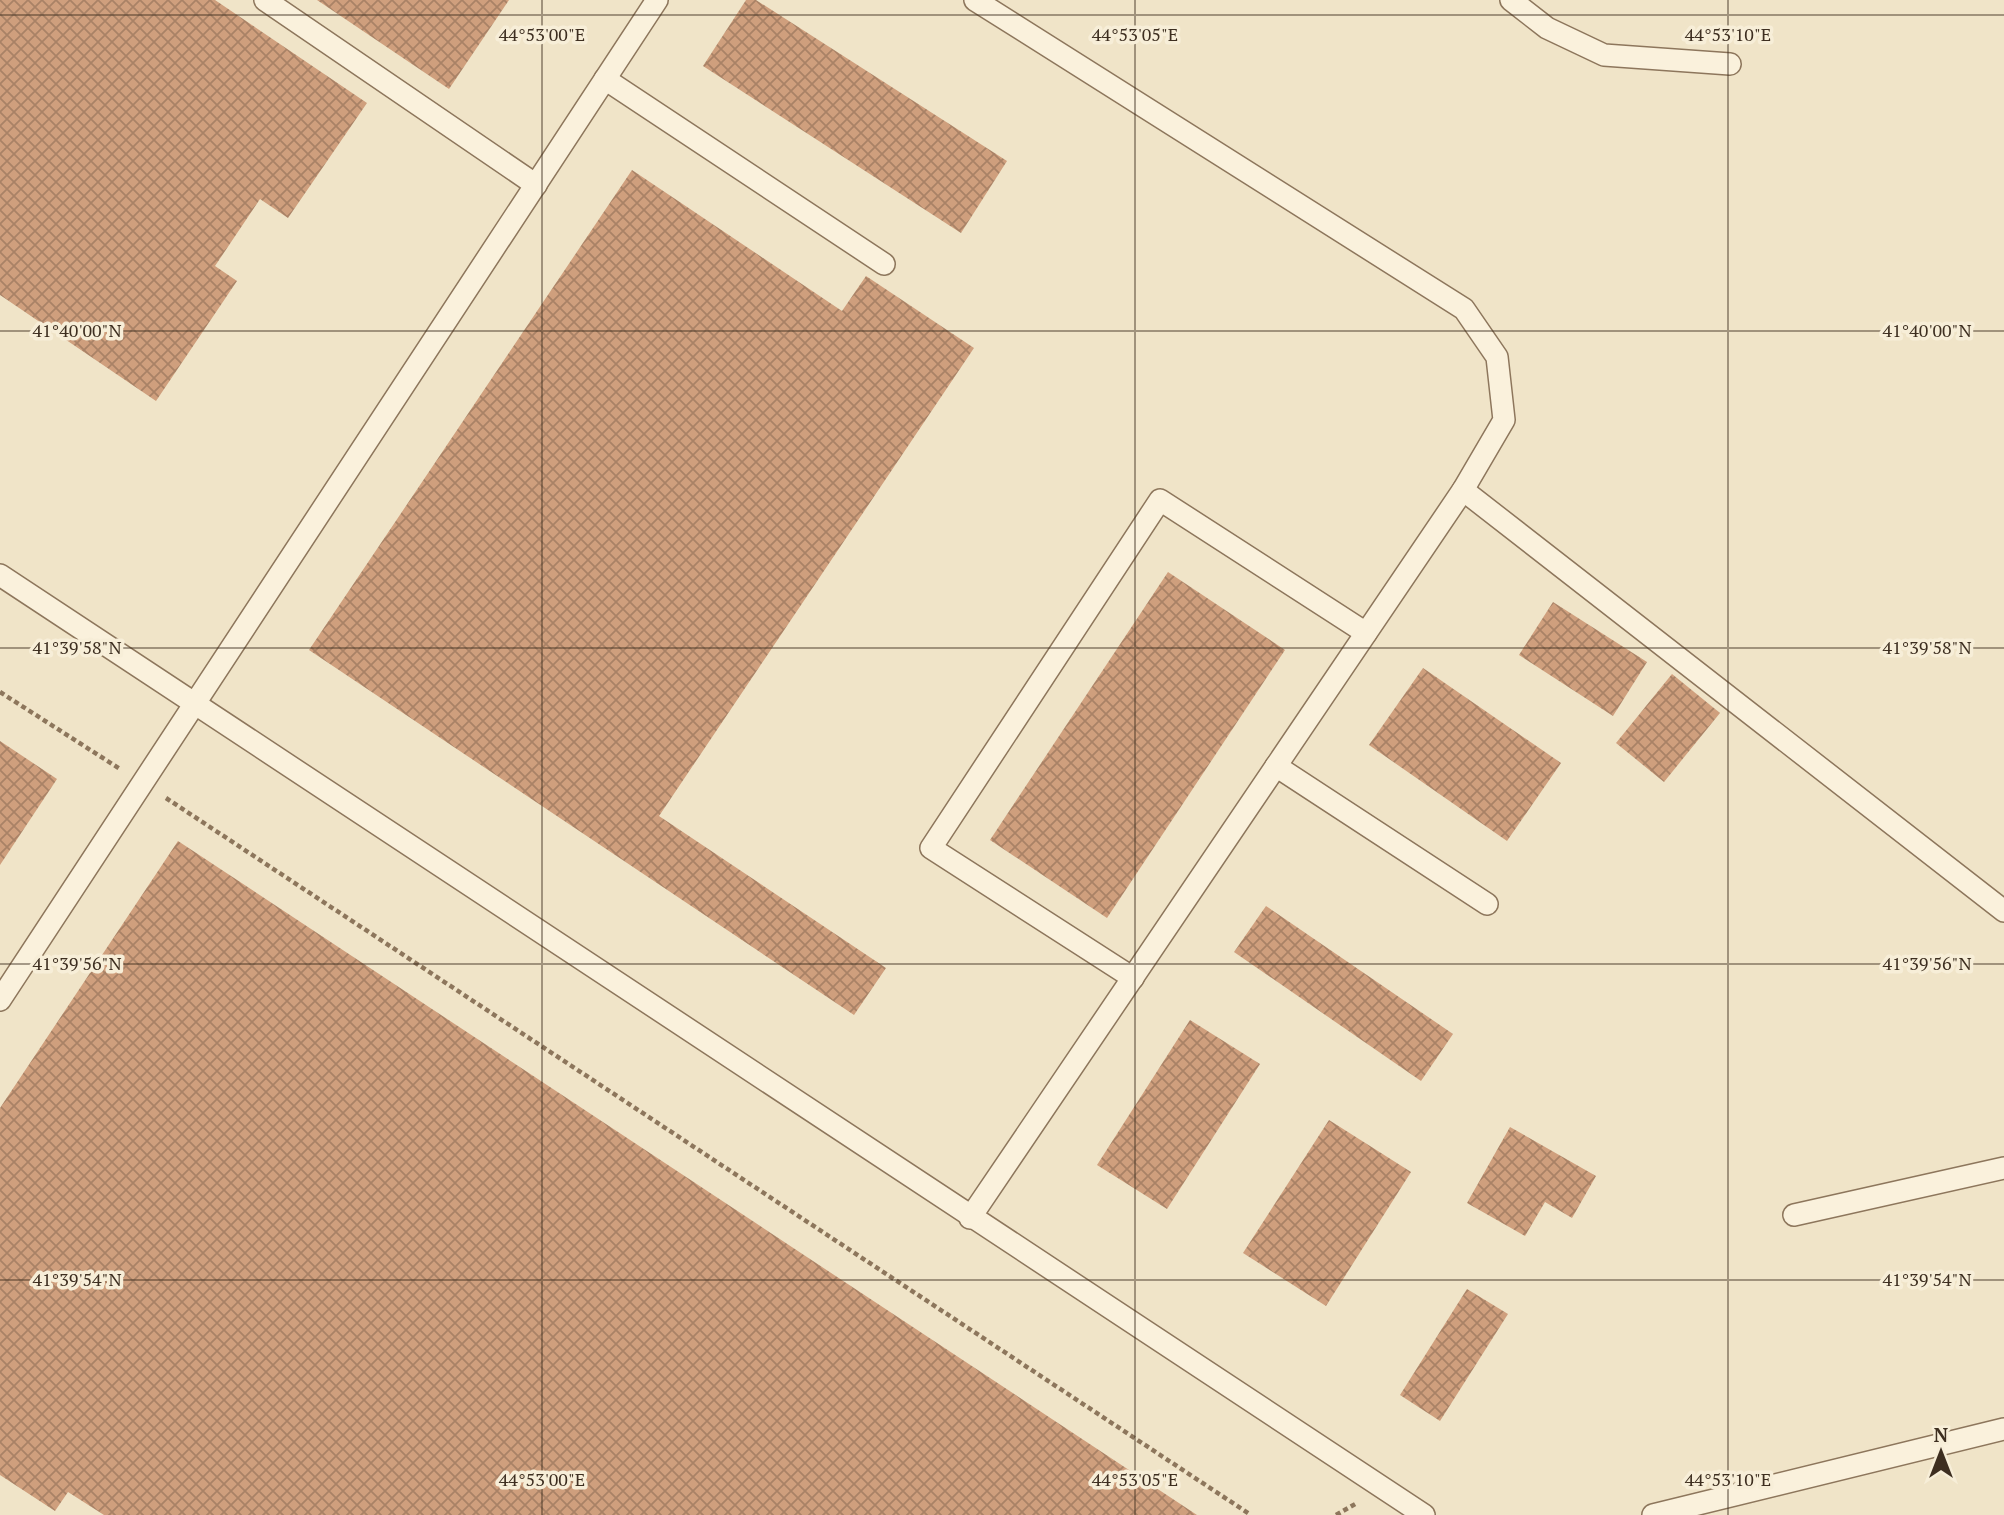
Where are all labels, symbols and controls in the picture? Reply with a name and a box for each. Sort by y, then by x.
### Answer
text: 44°53'00"E [499,22,585,46]
text: 44°53'05"E [1092,22,1178,46]
text: 44°53'10"E [1685,22,1771,46]
text: 41°40'00"N [32,318,122,342]
text: 41°40'00"N [1882,318,1972,342]
text: 41°39'58"N [32,635,122,659]
text: 41°39'58"N [1882,635,1972,659]
text: 41°39'56"N [32,951,122,975]
text: 41°39'56"N [1882,951,1972,975]
text: 41°39'54"N [32,1267,122,1291]
text: 41°39'54"N [1882,1267,1972,1291]
north arrow [1906,1417,1976,1487]
text: N [1934,1422,1949,1447]
text: 44°53'00"E [499,1467,585,1491]
text: 44°53'05"E [1092,1467,1178,1491]
text: 44°53'10"E [1685,1467,1771,1491]

